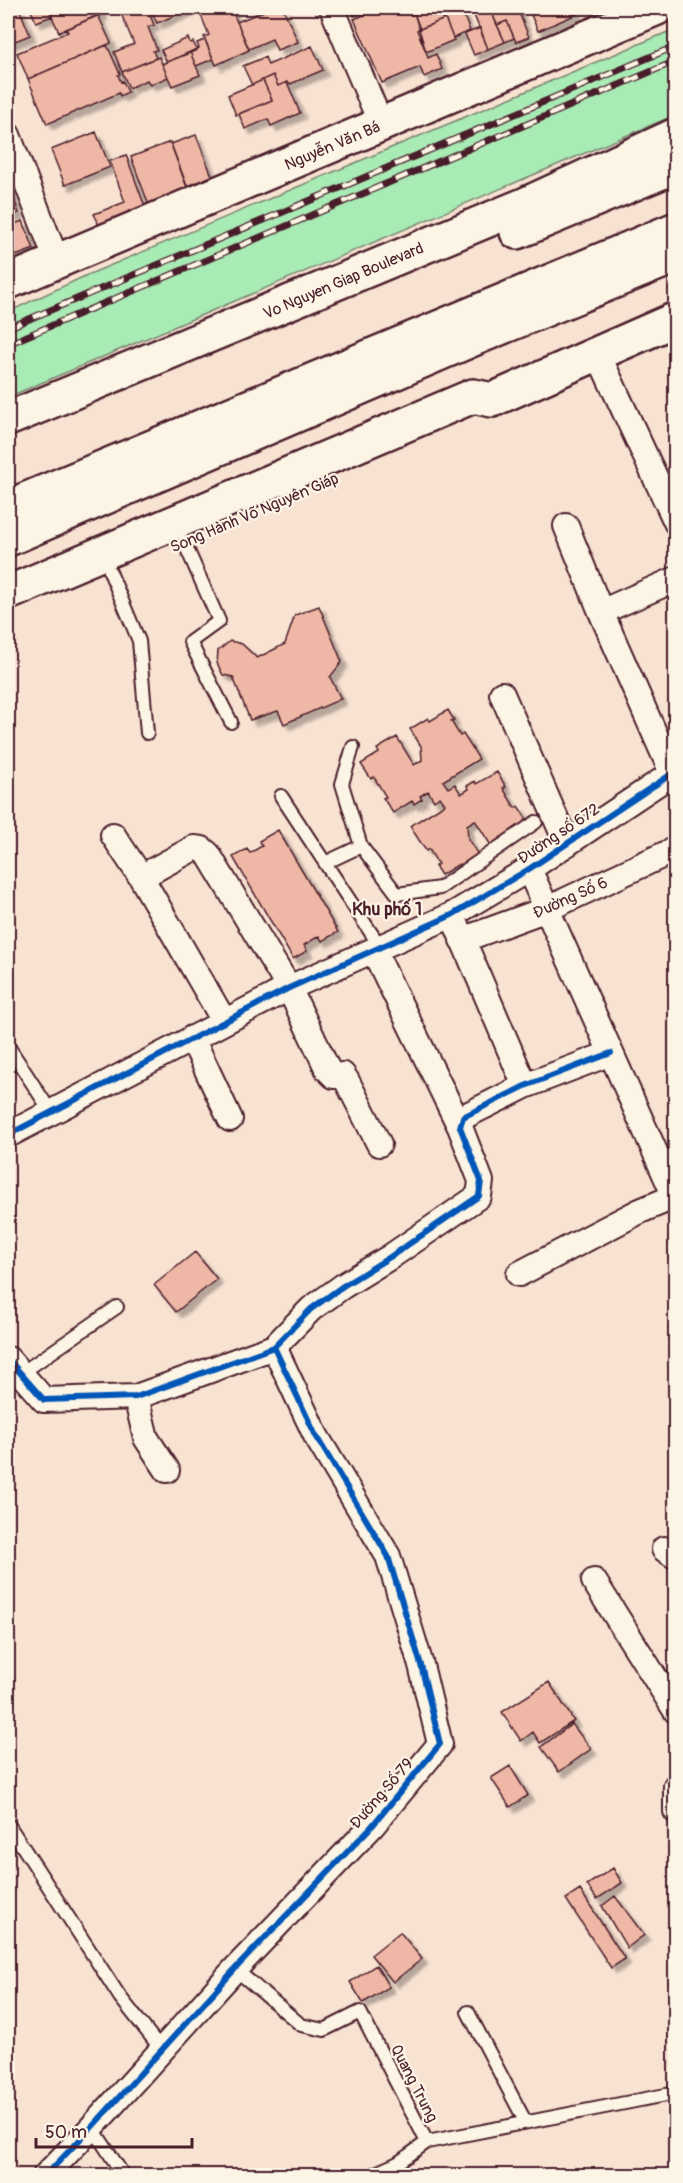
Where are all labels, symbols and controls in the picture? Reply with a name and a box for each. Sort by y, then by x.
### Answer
street label: Nguyễn Văn Bá [282,117,383,175]
street label: Vo Nguyen Giap Boulevard [260,238,427,324]
street label: Song Hành Võ Nguyên Giáp [167,468,342,557]
street label: Đường số 672 [514,799,603,869]
street label: Đường Số 6 [530,873,611,923]
district label: Khu phố 1 [352,898,422,921]
street label: Đường Số 79 [346,1754,418,1833]
street label: Quang Trung [386,2041,442,2126]
scale bar [36,2111,192,2149]
text: 50 m [45,2121,87,2144]

